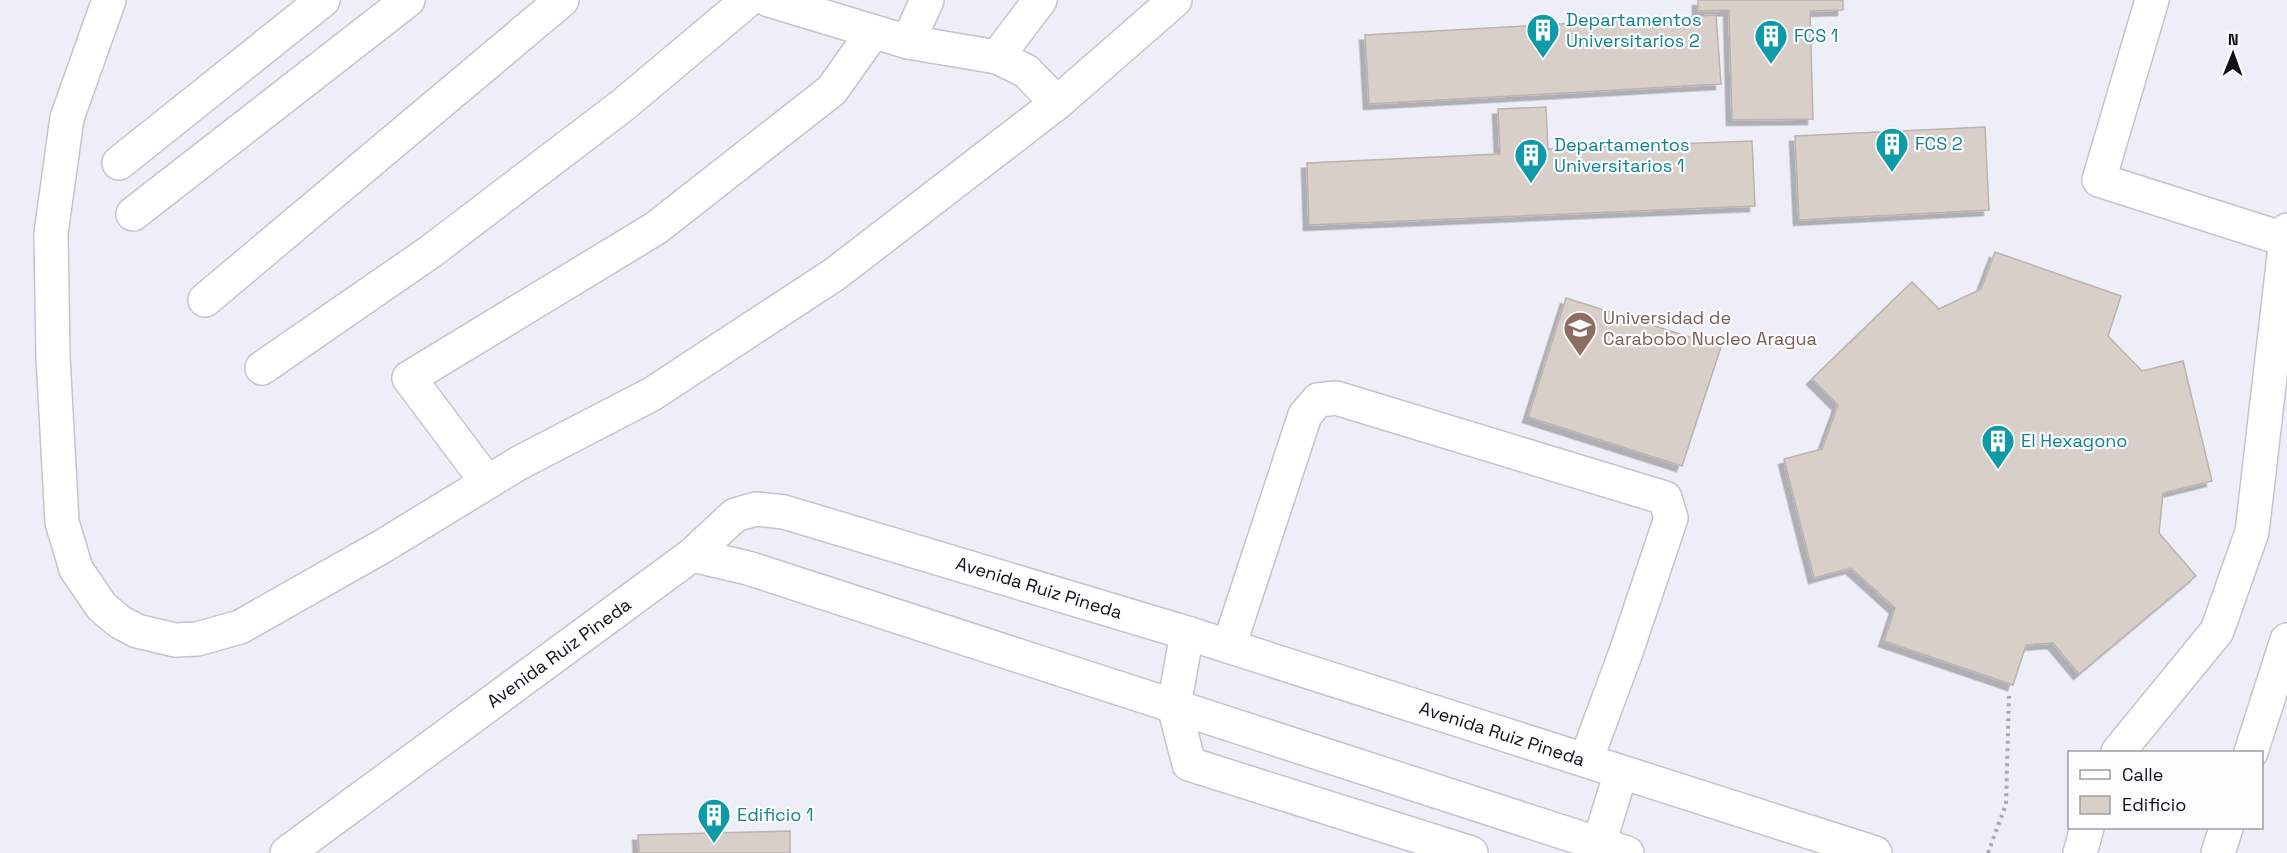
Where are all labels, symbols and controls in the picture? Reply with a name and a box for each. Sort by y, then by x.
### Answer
place label: Departamentos Universitarios 2 [1566,8,1701,52]
building icon: Departamentos Universitarios 2 [1525,12,1561,59]
building icon: FCS 1 [1753,18,1789,65]
place label: FCS 1 [1794,24,1838,47]
north arrow [2203,24,2263,84]
text: N [2228,29,2239,50]
building icon: FCS 2 [1874,126,1910,173]
place label: FCS 2 [1915,132,1963,155]
place label: Departamentos Universitarios 1 [1554,133,1689,177]
building icon: Departamentos Universitarios 1 [1513,137,1549,184]
place label: Universidad de Carabobo Nucleo Aragua [1603,306,1817,350]
school or university icon: Universidad de Carabobo Nucleo Aragua [1562,310,1598,357]
building icon: El Hexagono [1980,423,2016,470]
place label: El Hexagono [2021,429,2127,452]
street label: Avenida Ruiz Pineda [953,551,1125,624]
street label: Avenida Ruiz Pineda [482,593,635,713]
street label: Avenida Ruiz Pineda [1416,696,1588,771]
legend [2068,751,2263,829]
text: Calle [2122,763,2163,786]
text: Edificio [2122,793,2186,816]
building icon: Edificio 1 [696,797,732,844]
place label: Edificio 1 [737,803,814,826]

